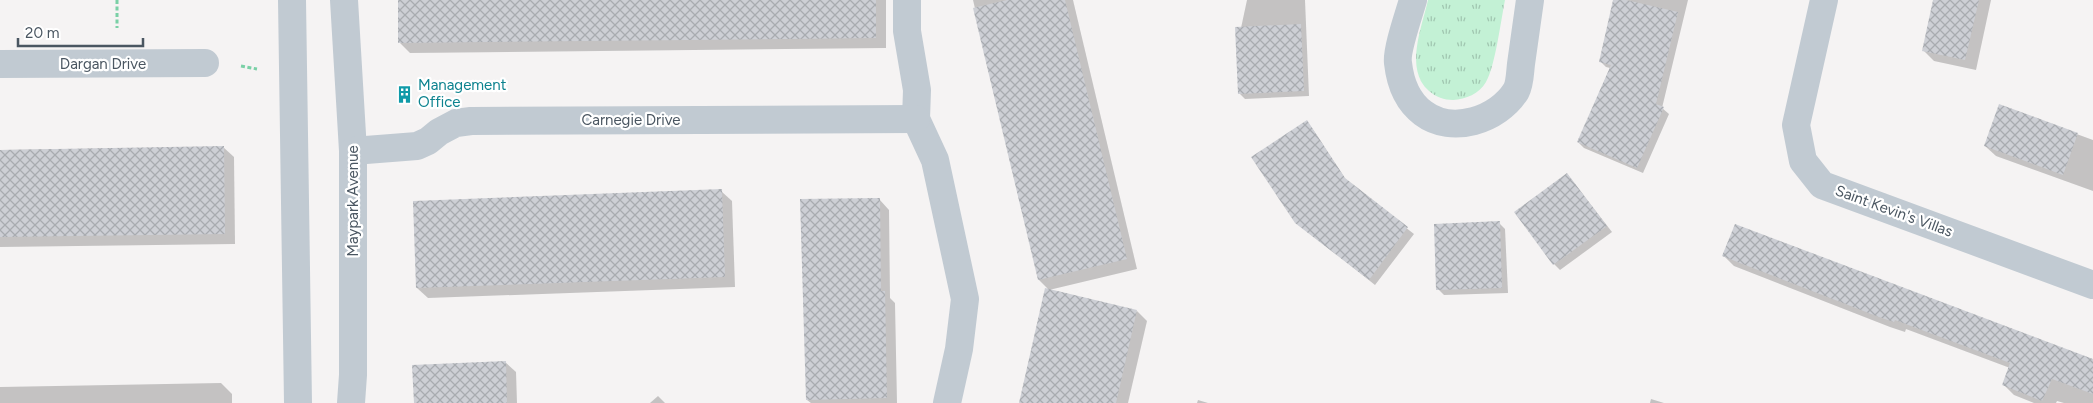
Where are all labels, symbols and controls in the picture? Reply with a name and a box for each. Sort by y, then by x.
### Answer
scale bar [18,15,142,47]
text: 20 m [25,24,59,42]
street label: Dargan Drive [60,55,146,73]
place label: Management Office [418,76,507,111]
building icon: Management Office [394,84,414,104]
street label: Carnegie Drive [582,111,680,129]
street label: Maypark Avenue [344,145,362,257]
street label: Saint Kevin's Villas [1833,181,1955,241]

